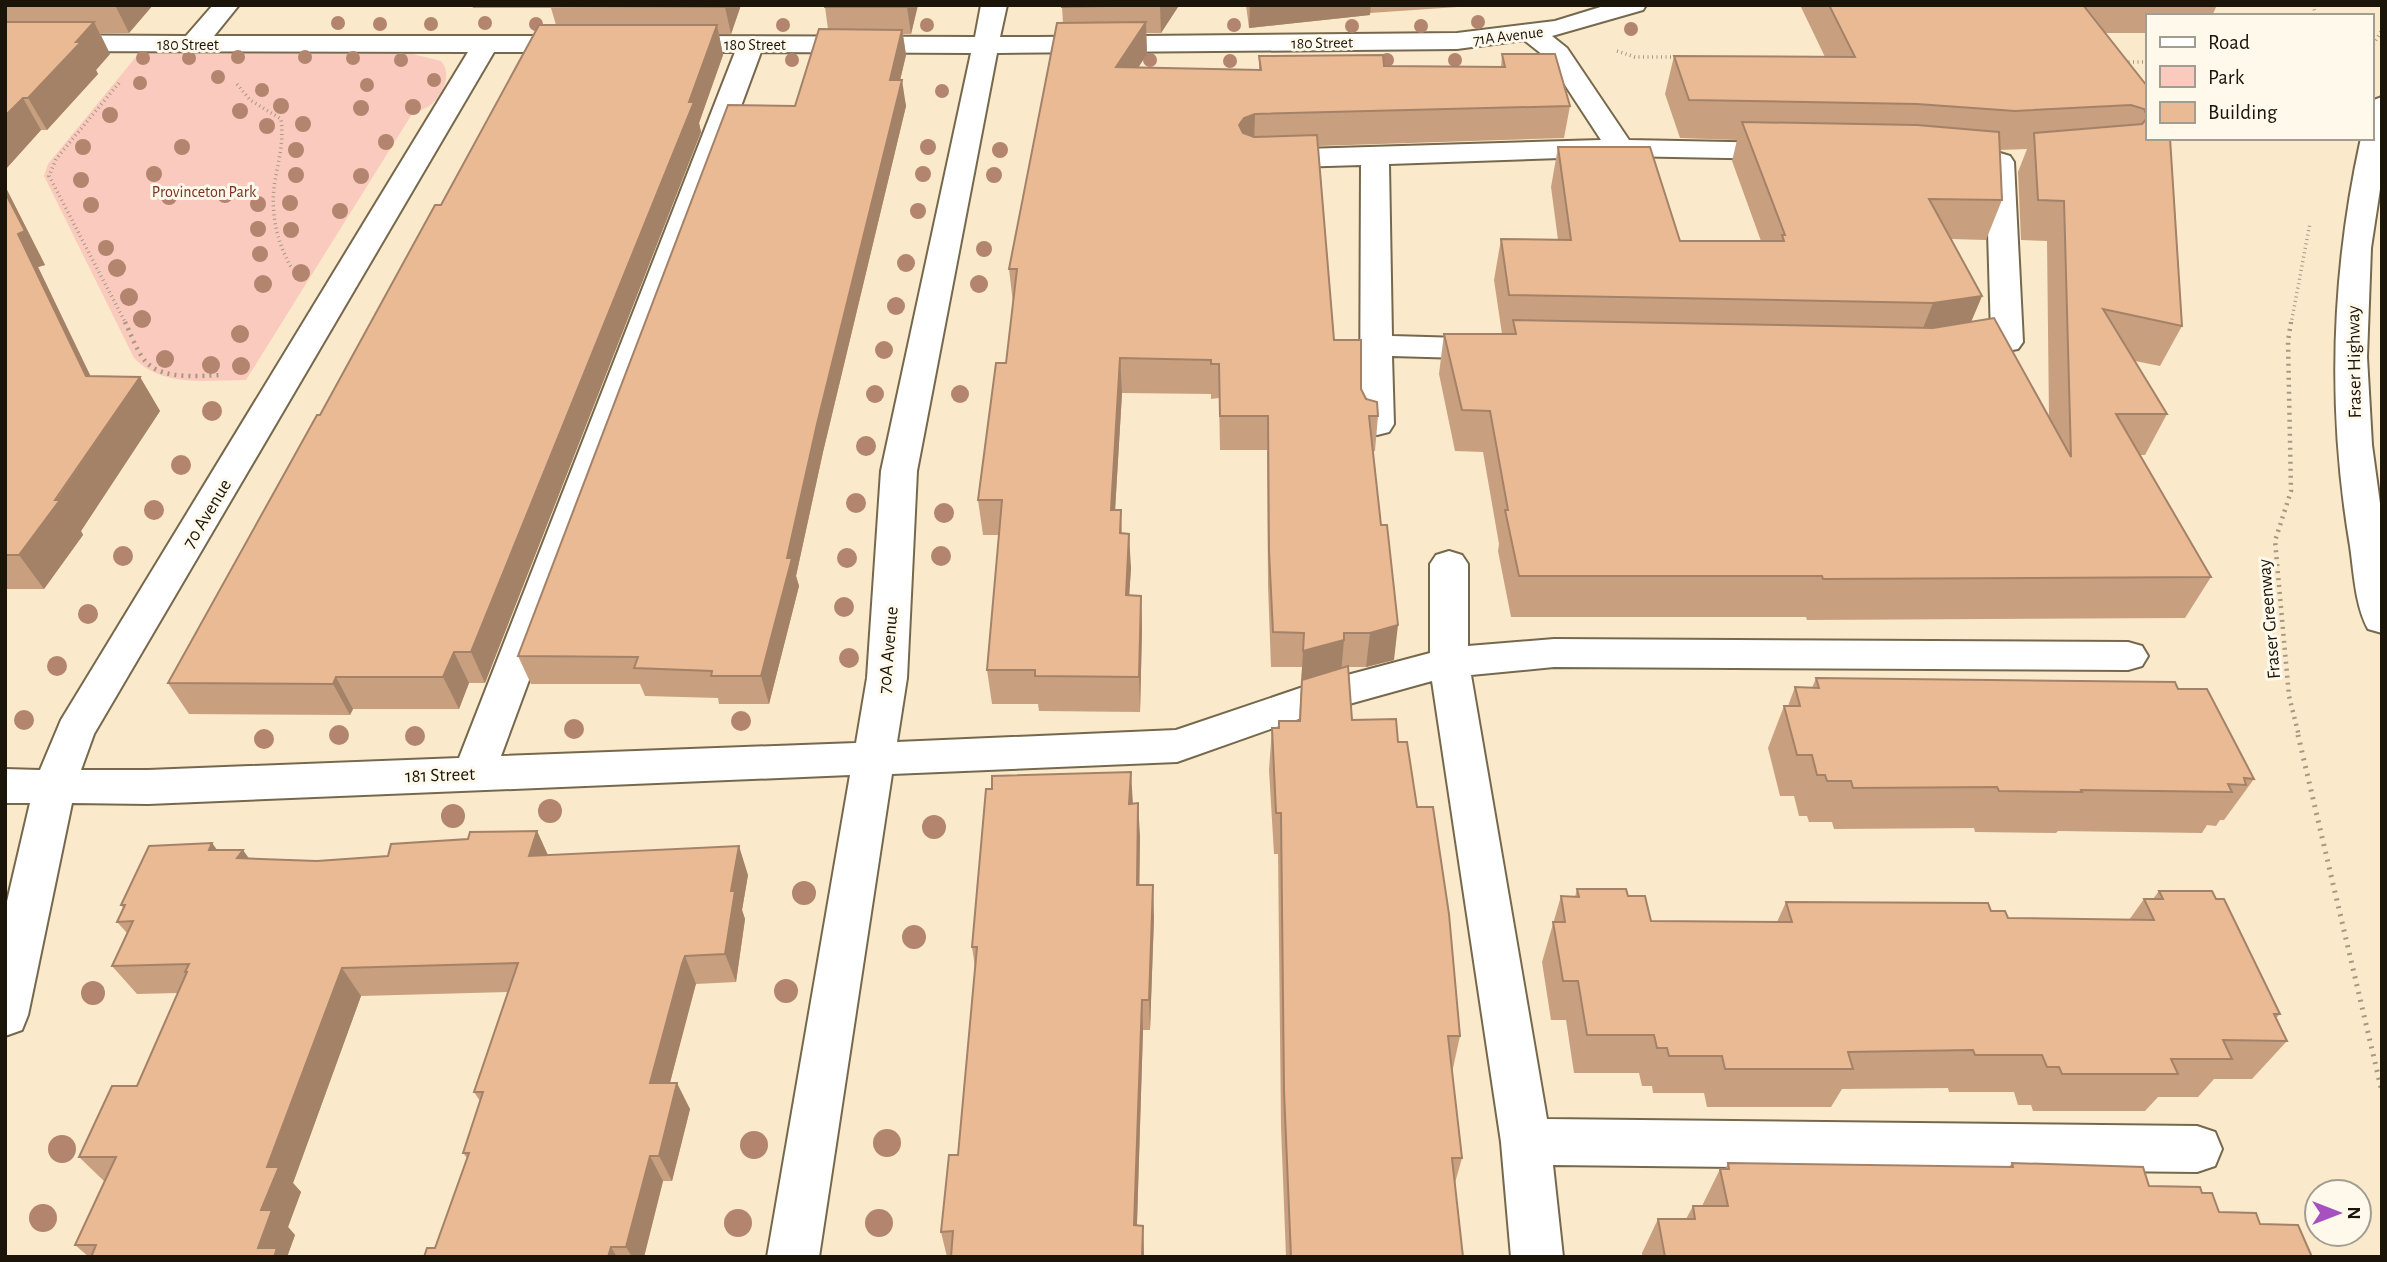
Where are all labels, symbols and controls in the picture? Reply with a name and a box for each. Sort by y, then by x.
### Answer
legend [2146,14,2373,140]
street label: 71A Avenue [1472,24,1544,48]
text: Road [2208,32,2250,53]
street label: 180 Street [1291,34,1353,52]
street label: 180 Street [157,37,219,53]
street label: 180 Street [724,37,786,53]
text: Park [2208,67,2245,88]
text: Building [2208,102,2278,123]
park label: Provinceton Park [152,184,257,200]
street label: Fraser Highway [2344,305,2365,419]
street label: 70 Avenue [179,476,235,551]
street label: Fraser Greenway [2255,558,2284,680]
street label: 70A Avenue [875,606,902,695]
street label: 181 Street [405,765,475,786]
north arrow [2303,1178,2373,1248]
text: N [2344,1206,2363,1220]

